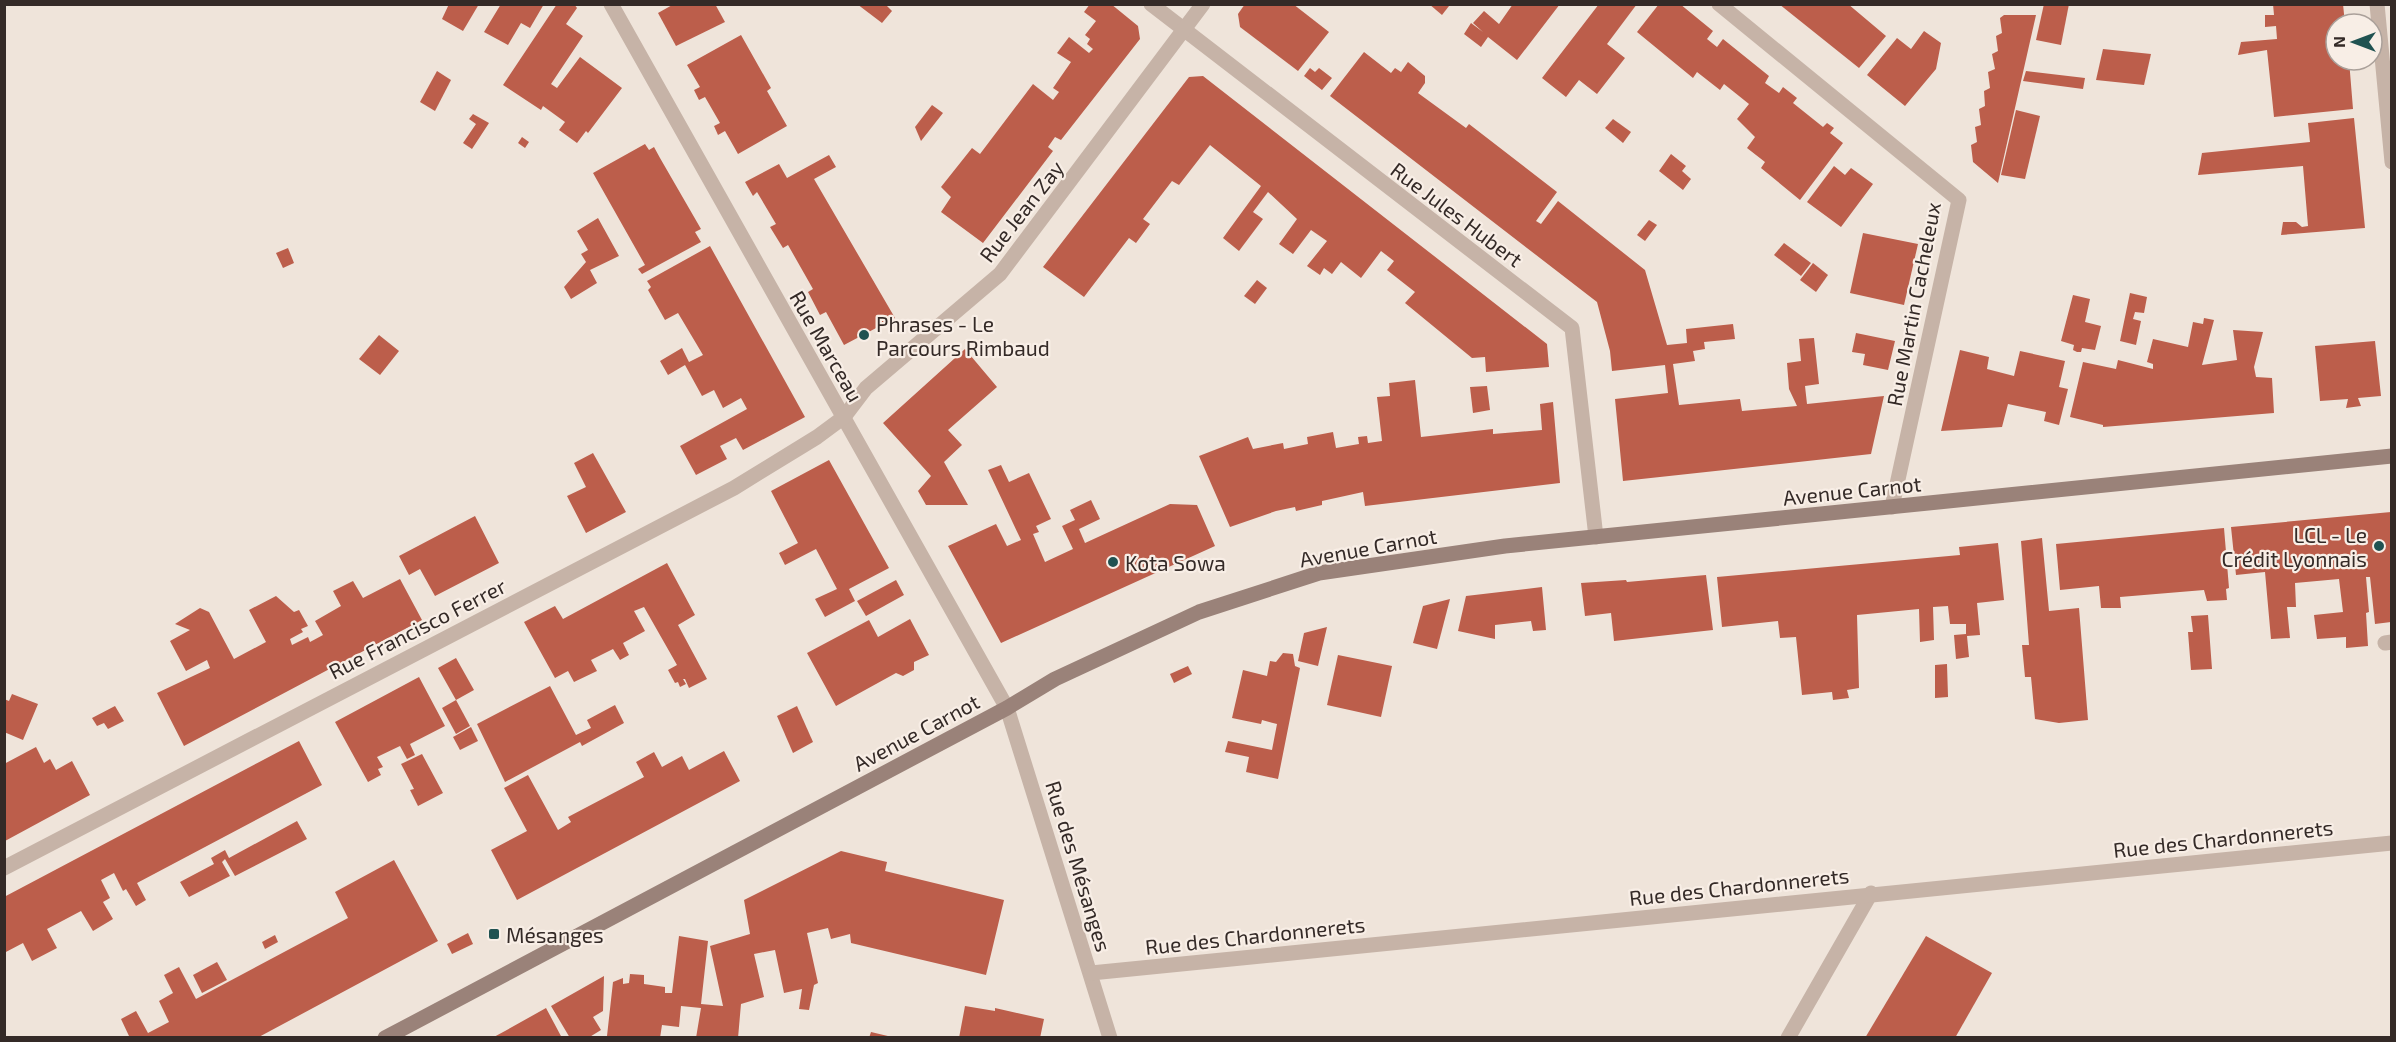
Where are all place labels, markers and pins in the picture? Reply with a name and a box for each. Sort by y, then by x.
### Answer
place label: Phrases - Le Parcours Rimbaud [876,311,1050,360]
marker: Phrases - Le Parcours Rimbaud [857,328,871,342]
place label: LCL - Le Crédit Lyonnais [2222,522,2367,571]
marker: LCL - Le Crédit Lyonnais [2372,539,2386,553]
place label: Kota Sowa [1125,550,1226,575]
marker: Kota Sowa [1106,555,1120,569]
place label: Mésanges [506,922,604,947]
marker: Mésanges [487,927,501,941]

